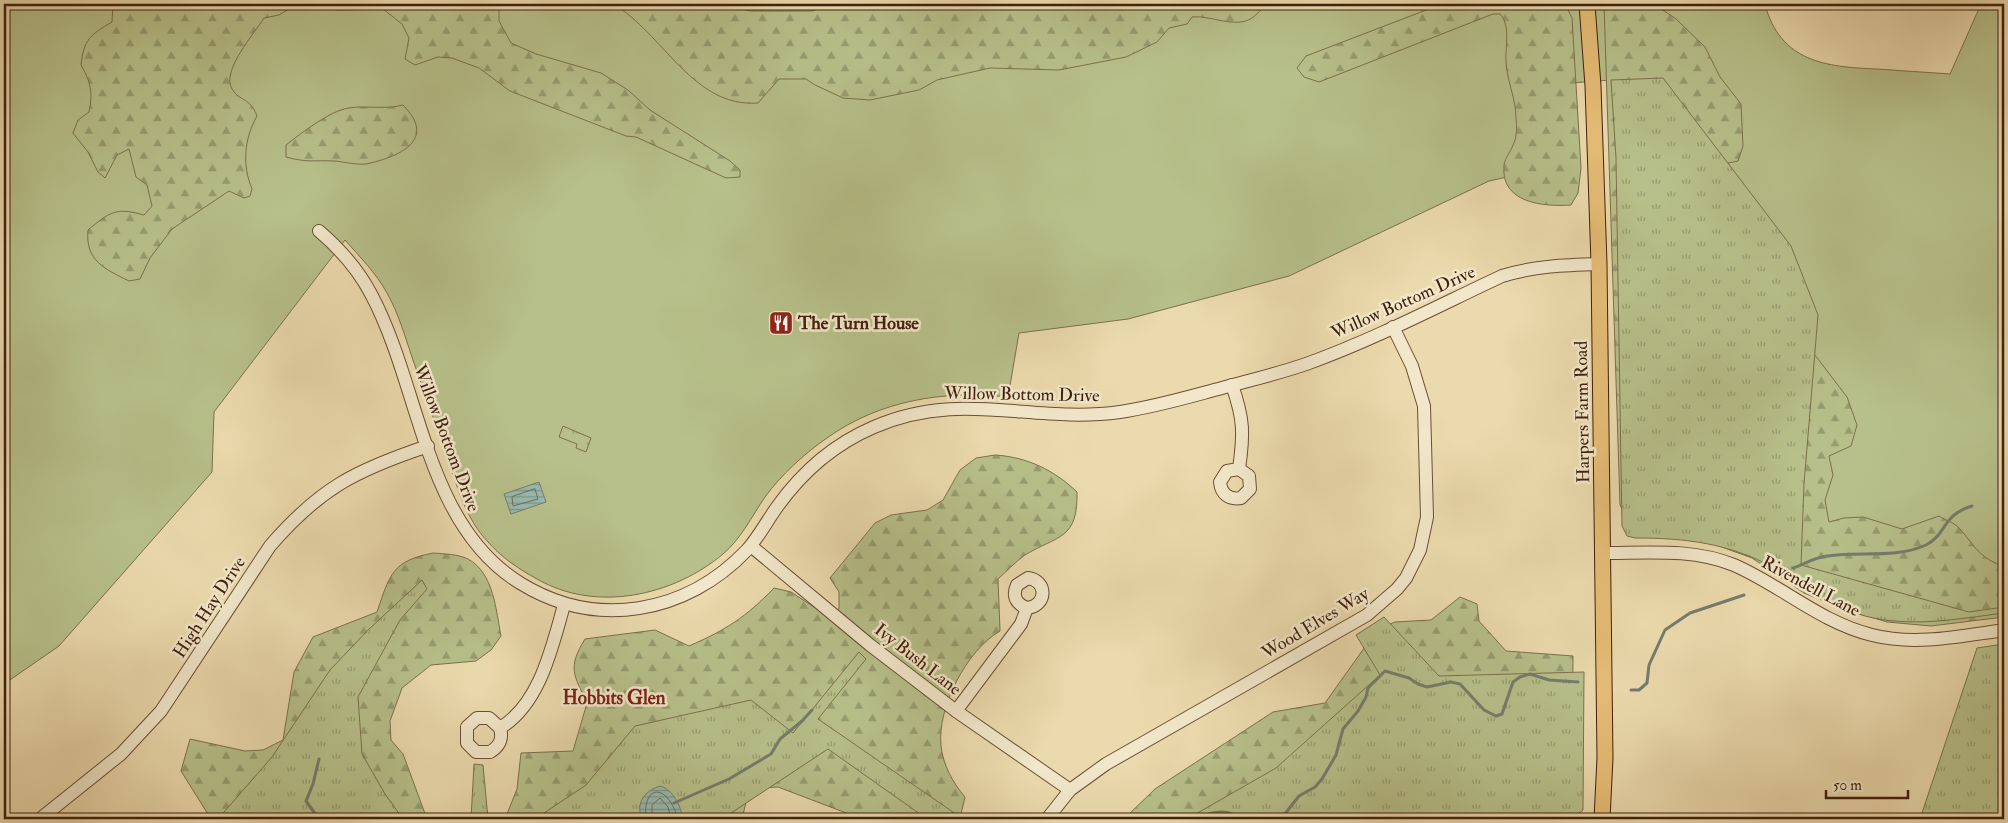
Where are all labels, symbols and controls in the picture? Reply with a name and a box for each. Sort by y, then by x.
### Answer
street label: Willow Bottom Drive [1327,260,1479,345]
restaurant icon: The Turn House [768,310,794,336]
place label: The Turn House [797,312,919,335]
street label: Harpers Farm Road [1570,340,1595,483]
street label: Willow Bottom Drive [408,361,485,515]
street label: Willow Bottom Drive [943,382,1100,407]
street label: Rivendell Lane [1757,551,1865,622]
street label: High Hay Drive [168,552,251,662]
street label: Wood Elves Way [1257,582,1374,665]
street label: Ivy Bush Lane [870,618,966,701]
district label: Hobbits Glen [562,686,666,710]
scale bar [1826,768,1908,800]
text: 50 m [1833,776,1862,795]

